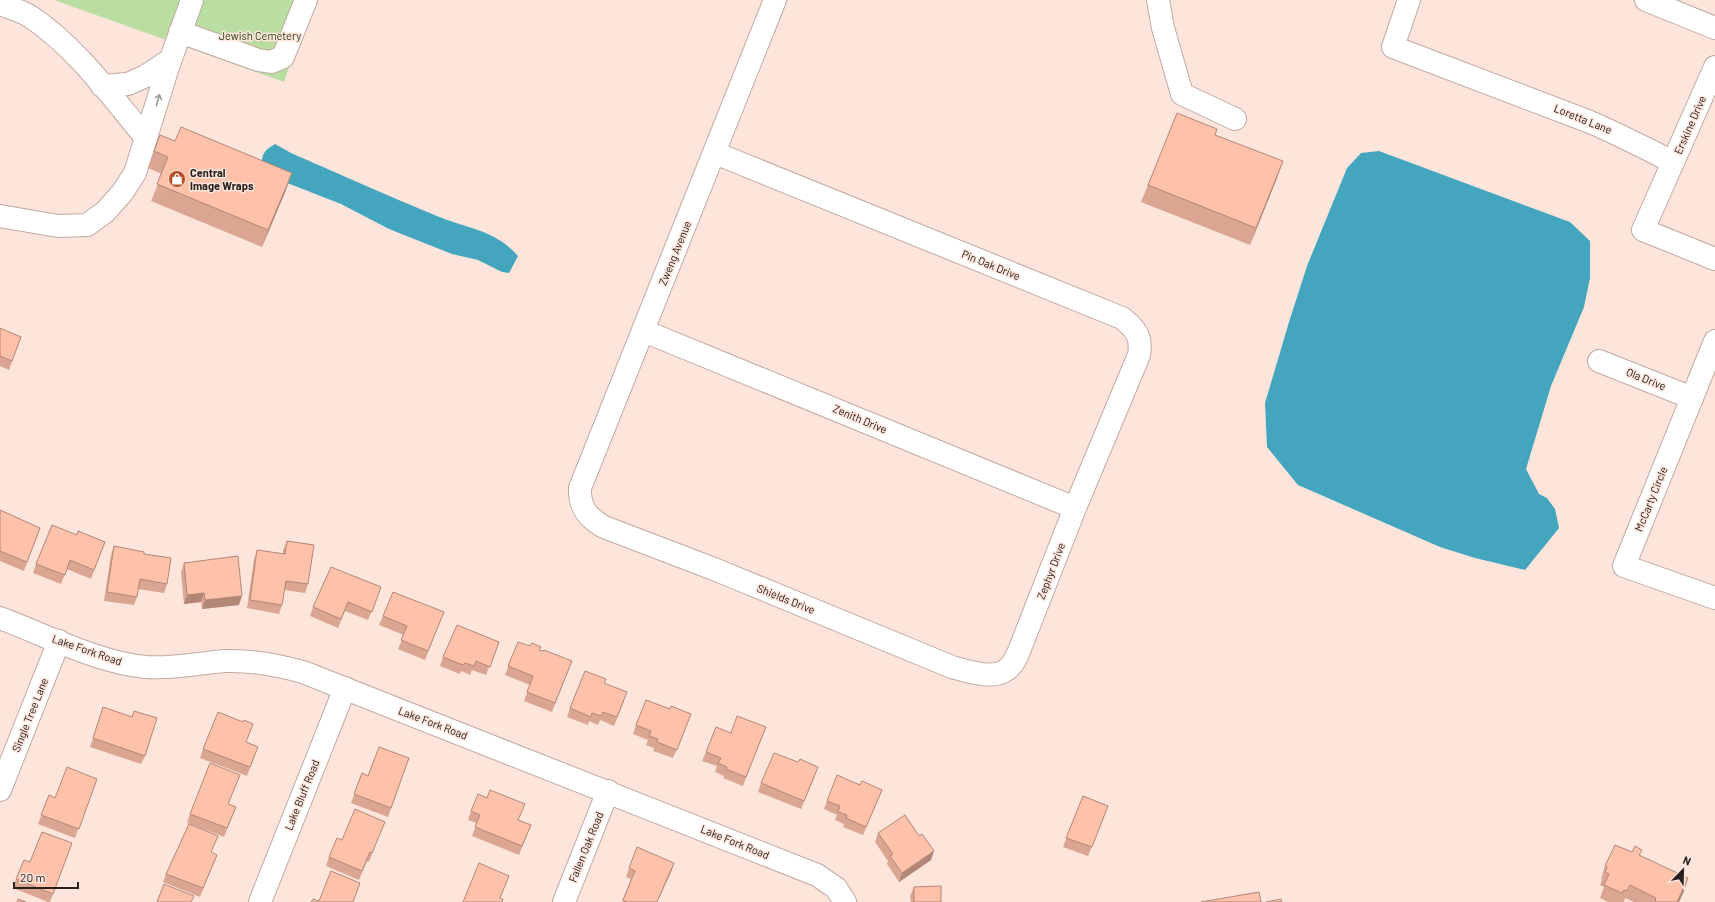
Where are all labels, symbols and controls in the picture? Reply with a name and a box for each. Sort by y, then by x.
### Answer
park label: Jewish Cemetery [219,29,301,42]
street label: Erskine Drive [1671,93,1708,156]
one-way arrow [155,94,162,107]
street label: Loretta Lane [1552,101,1614,136]
place label: Central Image Wraps [190,166,254,192]
shop icon: Central Image Wraps [167,169,187,189]
street label: Zweng Avenue [656,218,693,287]
street label: Pin Oak Drive [960,247,1023,282]
street label: Ola Drive [1624,365,1668,392]
street label: Zenith Drive [831,401,889,436]
street label: McCarty Circle [1632,464,1669,533]
street label: Zephyr Drive [1034,541,1067,601]
street label: Shields Drive [755,581,817,616]
street label: Lake Fork Road [50,631,124,668]
street label: Single Tree Lane [9,676,50,754]
street label: Lake Fork Road [397,703,470,742]
street label: Lake Bluff Road [281,758,322,832]
street label: Fallen Oak Road [565,810,606,884]
street label: Lake Fork Road [699,822,772,861]
north arrow [1663,850,1703,890]
text: N [1681,853,1693,868]
scale bar [14,864,78,890]
text: 20 m [20,870,46,884]

